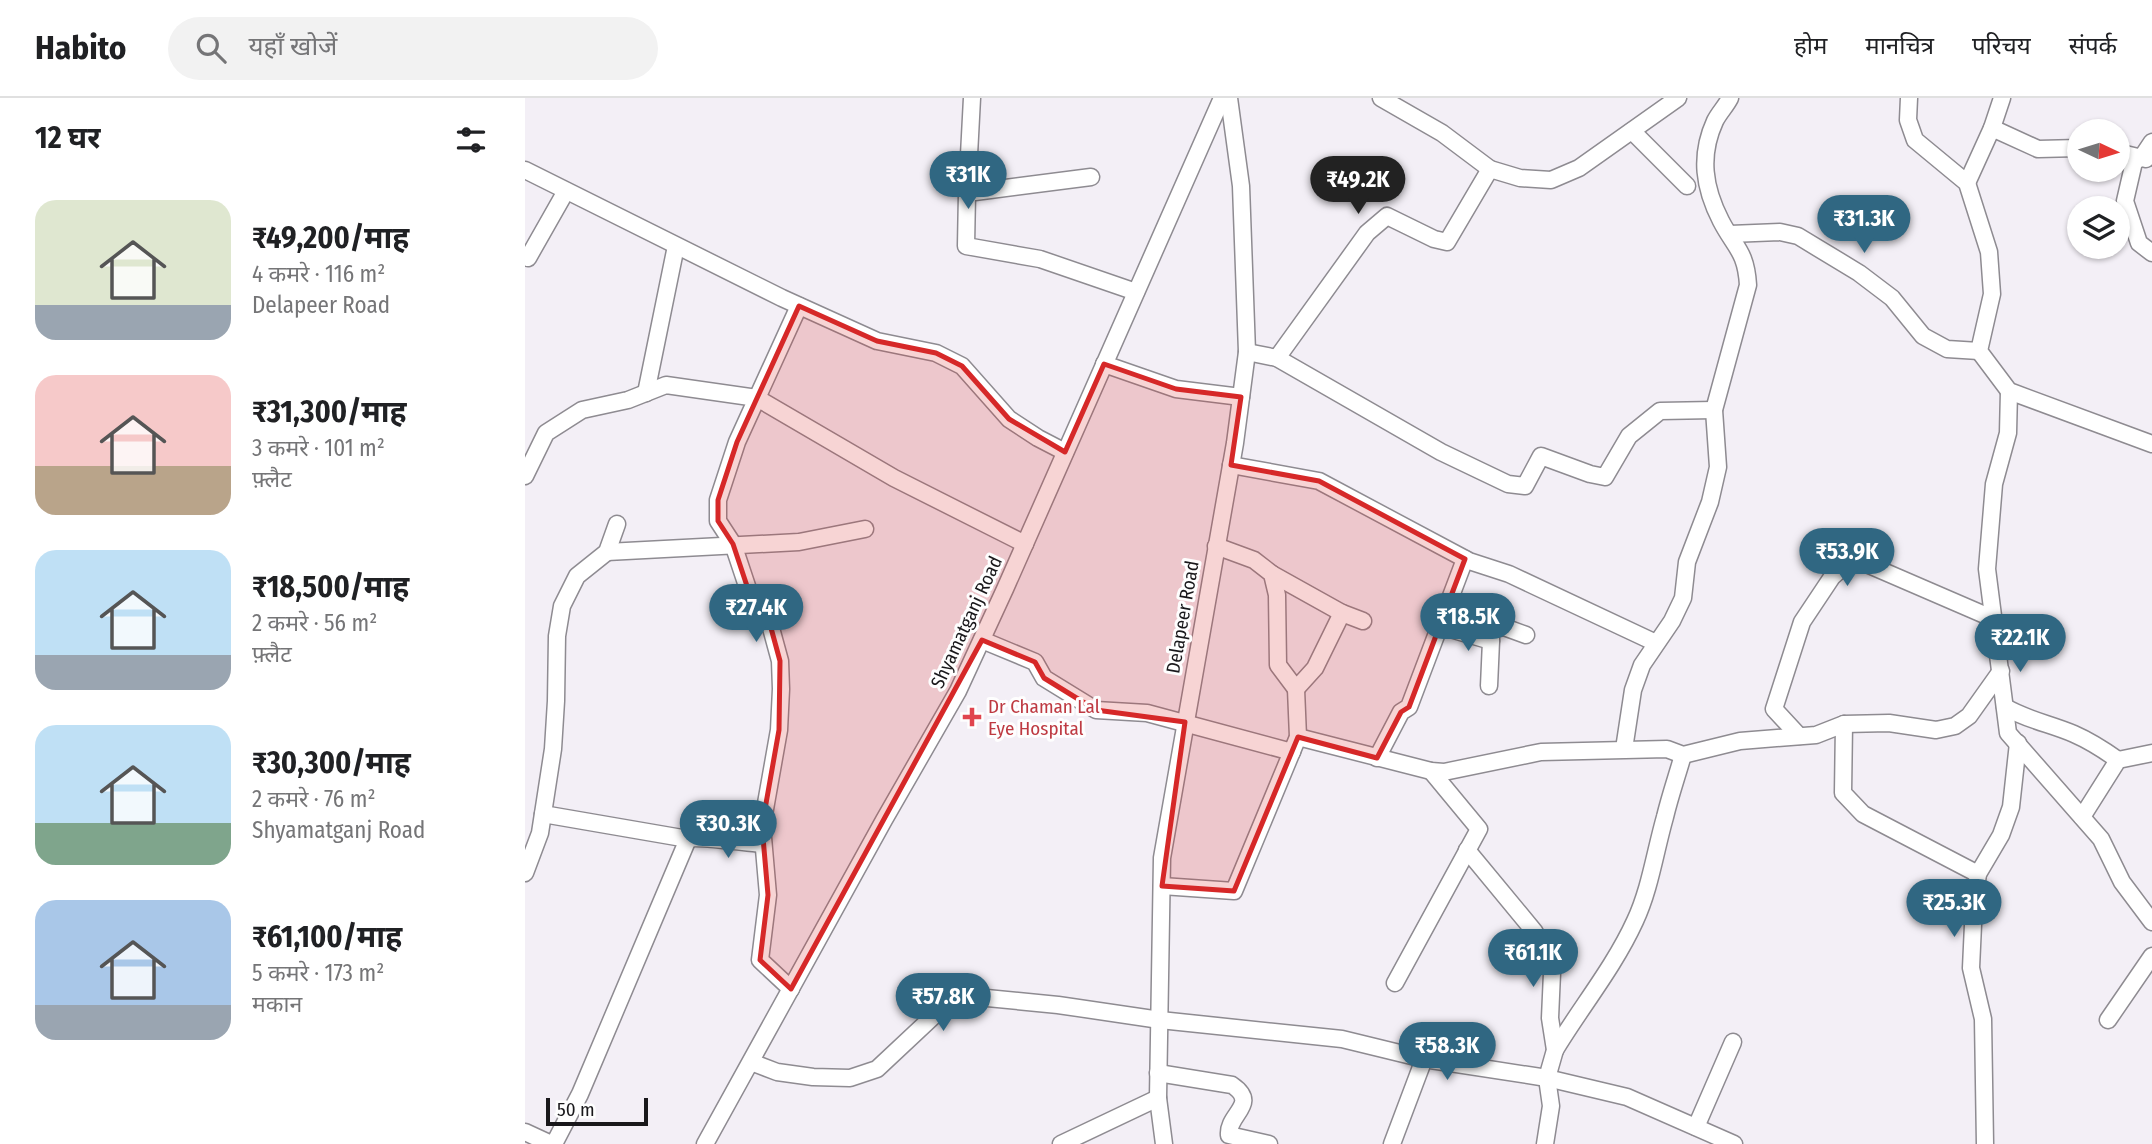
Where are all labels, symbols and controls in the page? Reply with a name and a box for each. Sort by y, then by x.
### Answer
search box [168,17,658,80]
text: Habito [35,28,126,68]
icon: search [192,29,230,67]
text: यहाँ खोजें [248,31,337,62]
text: होम [1794,32,1827,60]
text: मानचित्र [1865,32,1934,60]
text: परिचय [1972,32,2031,60]
text: संपर्क [2069,32,2117,60]
north arrow [2067,119,2130,182]
map controls [2067,119,2130,259]
text: 12 घर [35,120,101,156]
icon: filters [452,121,490,159]
pin: ₹31K [927,152,1009,211]
pin: ₹49.2K [1301,156,1415,216]
text: ₹31K [946,160,990,188]
text: ₹49.2K [1326,165,1390,193]
pin: ₹31.3K [1807,195,1921,255]
button: layers [2067,196,2130,259]
text: ₹31.3K [1833,204,1895,232]
text: ₹49,200/माह [252,220,409,256]
icon: home [91,228,175,312]
text: 4 कमरे · 116 m² [252,260,385,288]
text: Delapeer Road [252,291,390,319]
text: ₹31,300/माह [252,394,407,430]
icon: home [91,403,175,487]
text: 3 कमरे · 101 m² [252,434,385,462]
text: फ़्लैट [252,465,292,493]
pin: ₹53.9K [1790,528,1904,588]
text: ₹53.9K [1815,537,1879,565]
street label: Shyamatganj Road [926,552,1007,692]
street label: Delapeer Road [1161,559,1204,675]
text: ₹18,500/माह [252,569,409,605]
icon: home [91,578,175,662]
pin: ₹27.4K [699,584,813,644]
text: ₹27.4K [725,593,787,621]
pin: ₹18.5K [1411,594,1525,653]
text: ₹18.5K [1436,602,1500,630]
text: 2 कमरे · 56 m² [252,609,377,637]
pin: ₹22.1K [1963,614,2077,674]
text: ₹22.1K [1991,623,2049,651]
text: फ़्लैट [252,640,292,668]
place label: Dr Chaman Lal Eye Hospital [988,695,1100,740]
marker: Dr Chaman Lal Eye Hospital [962,707,982,727]
text: ₹30,300/माह [252,745,411,781]
icon: home [91,753,175,837]
text: 2 कमरे · 76 m² [252,785,376,813]
pin: ₹30.3K [671,800,785,860]
text: ₹30.3K [696,809,760,837]
text: Shyamatganj Road [252,816,425,844]
pin: ₹25.3K [1897,880,2011,939]
text: ₹25.3K [1922,888,1986,916]
text: ₹61,100/माह [252,919,402,955]
icon: home [91,928,175,1012]
pin: ₹61.1K [1476,930,1590,989]
text: ₹61.1K [1504,938,1562,966]
text: 5 कमरे · 173 m² [252,959,384,987]
pin: ₹57.8K [886,974,1000,1033]
text: ₹57.8K [912,982,974,1010]
text: मकान [252,990,302,1018]
pin: ₹58.3K [1390,1023,1504,1082]
text: ₹58.3K [1415,1031,1479,1059]
scale bar [546,1095,647,1127]
text: 50 m [557,1098,595,1121]

